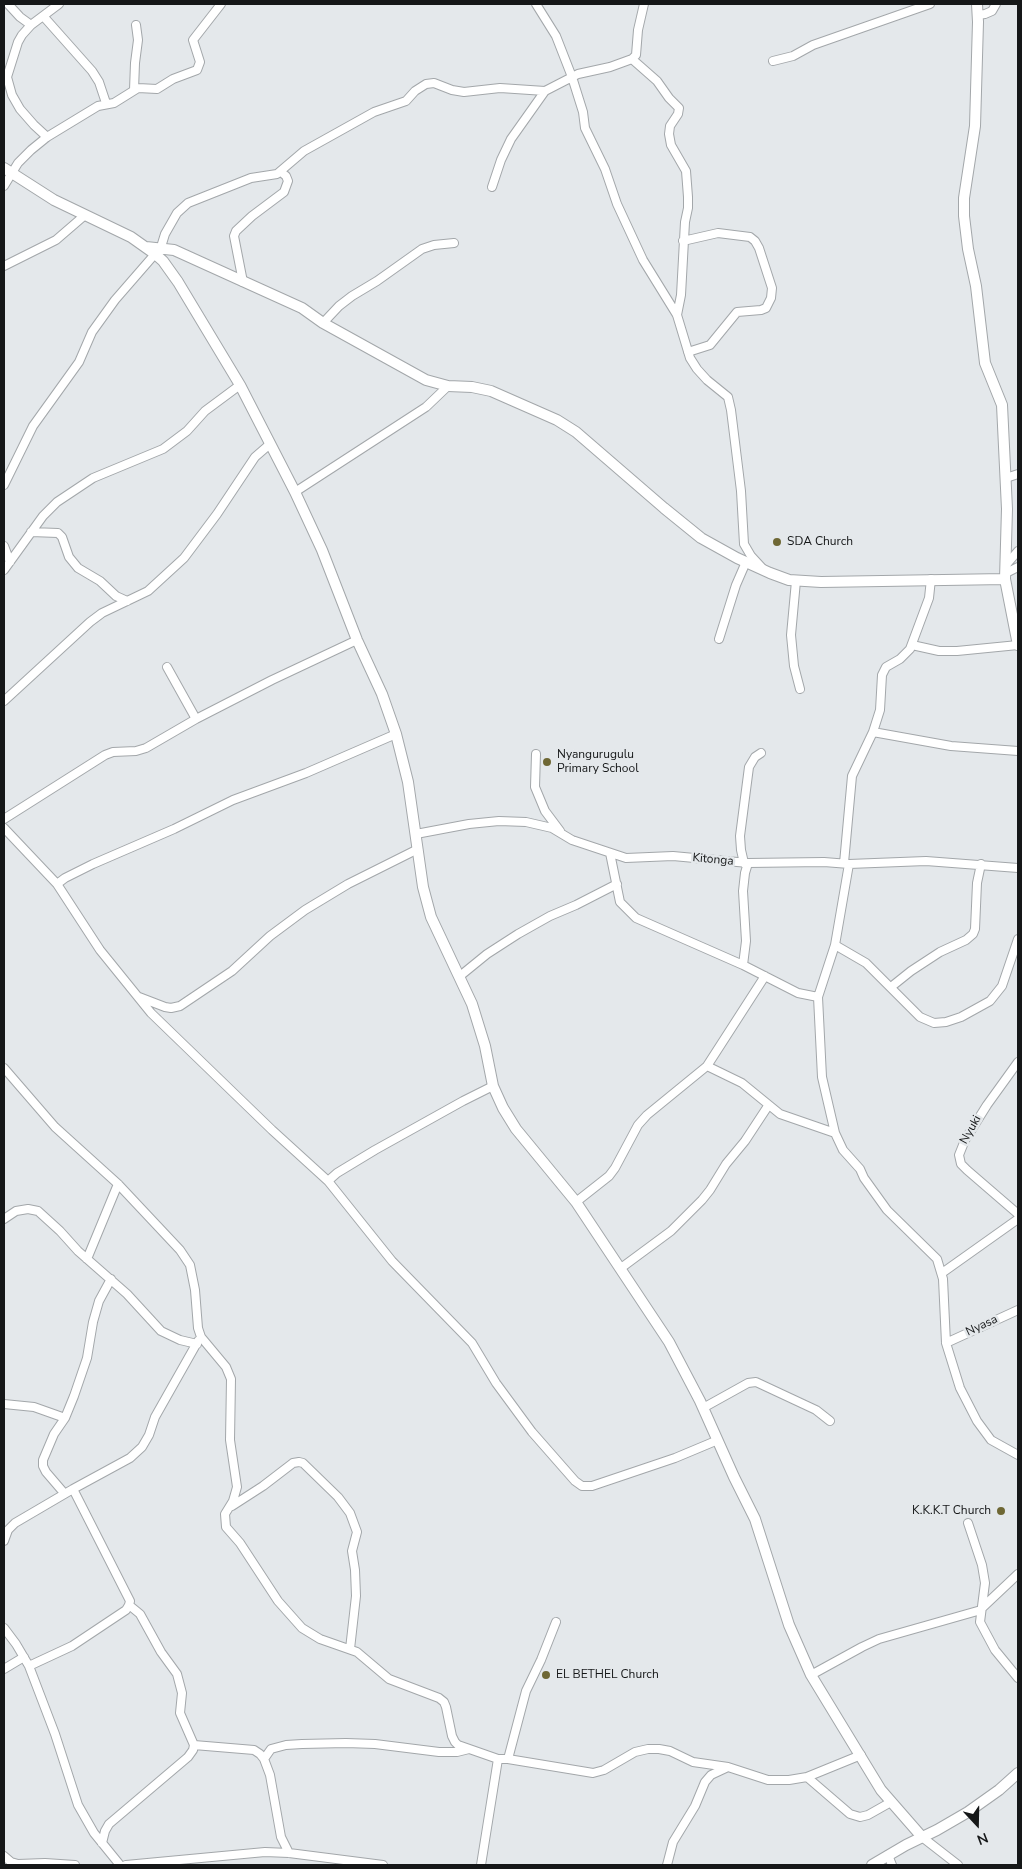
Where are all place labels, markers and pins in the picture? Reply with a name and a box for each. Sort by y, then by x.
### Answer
place label: SDA Church [787,535,853,549]
marker: SDA Church [771,536,783,548]
place label: Nyangurugulu Primary School [557,748,639,776]
marker: Nyangurugulu Primary School [541,756,553,768]
place label: K.K.K.T Church [912,1504,991,1518]
marker: K.K.K.T Church [995,1505,1007,1517]
place label: EL BETHEL Church [556,1668,659,1682]
marker: EL BETHEL Church [540,1669,552,1681]

